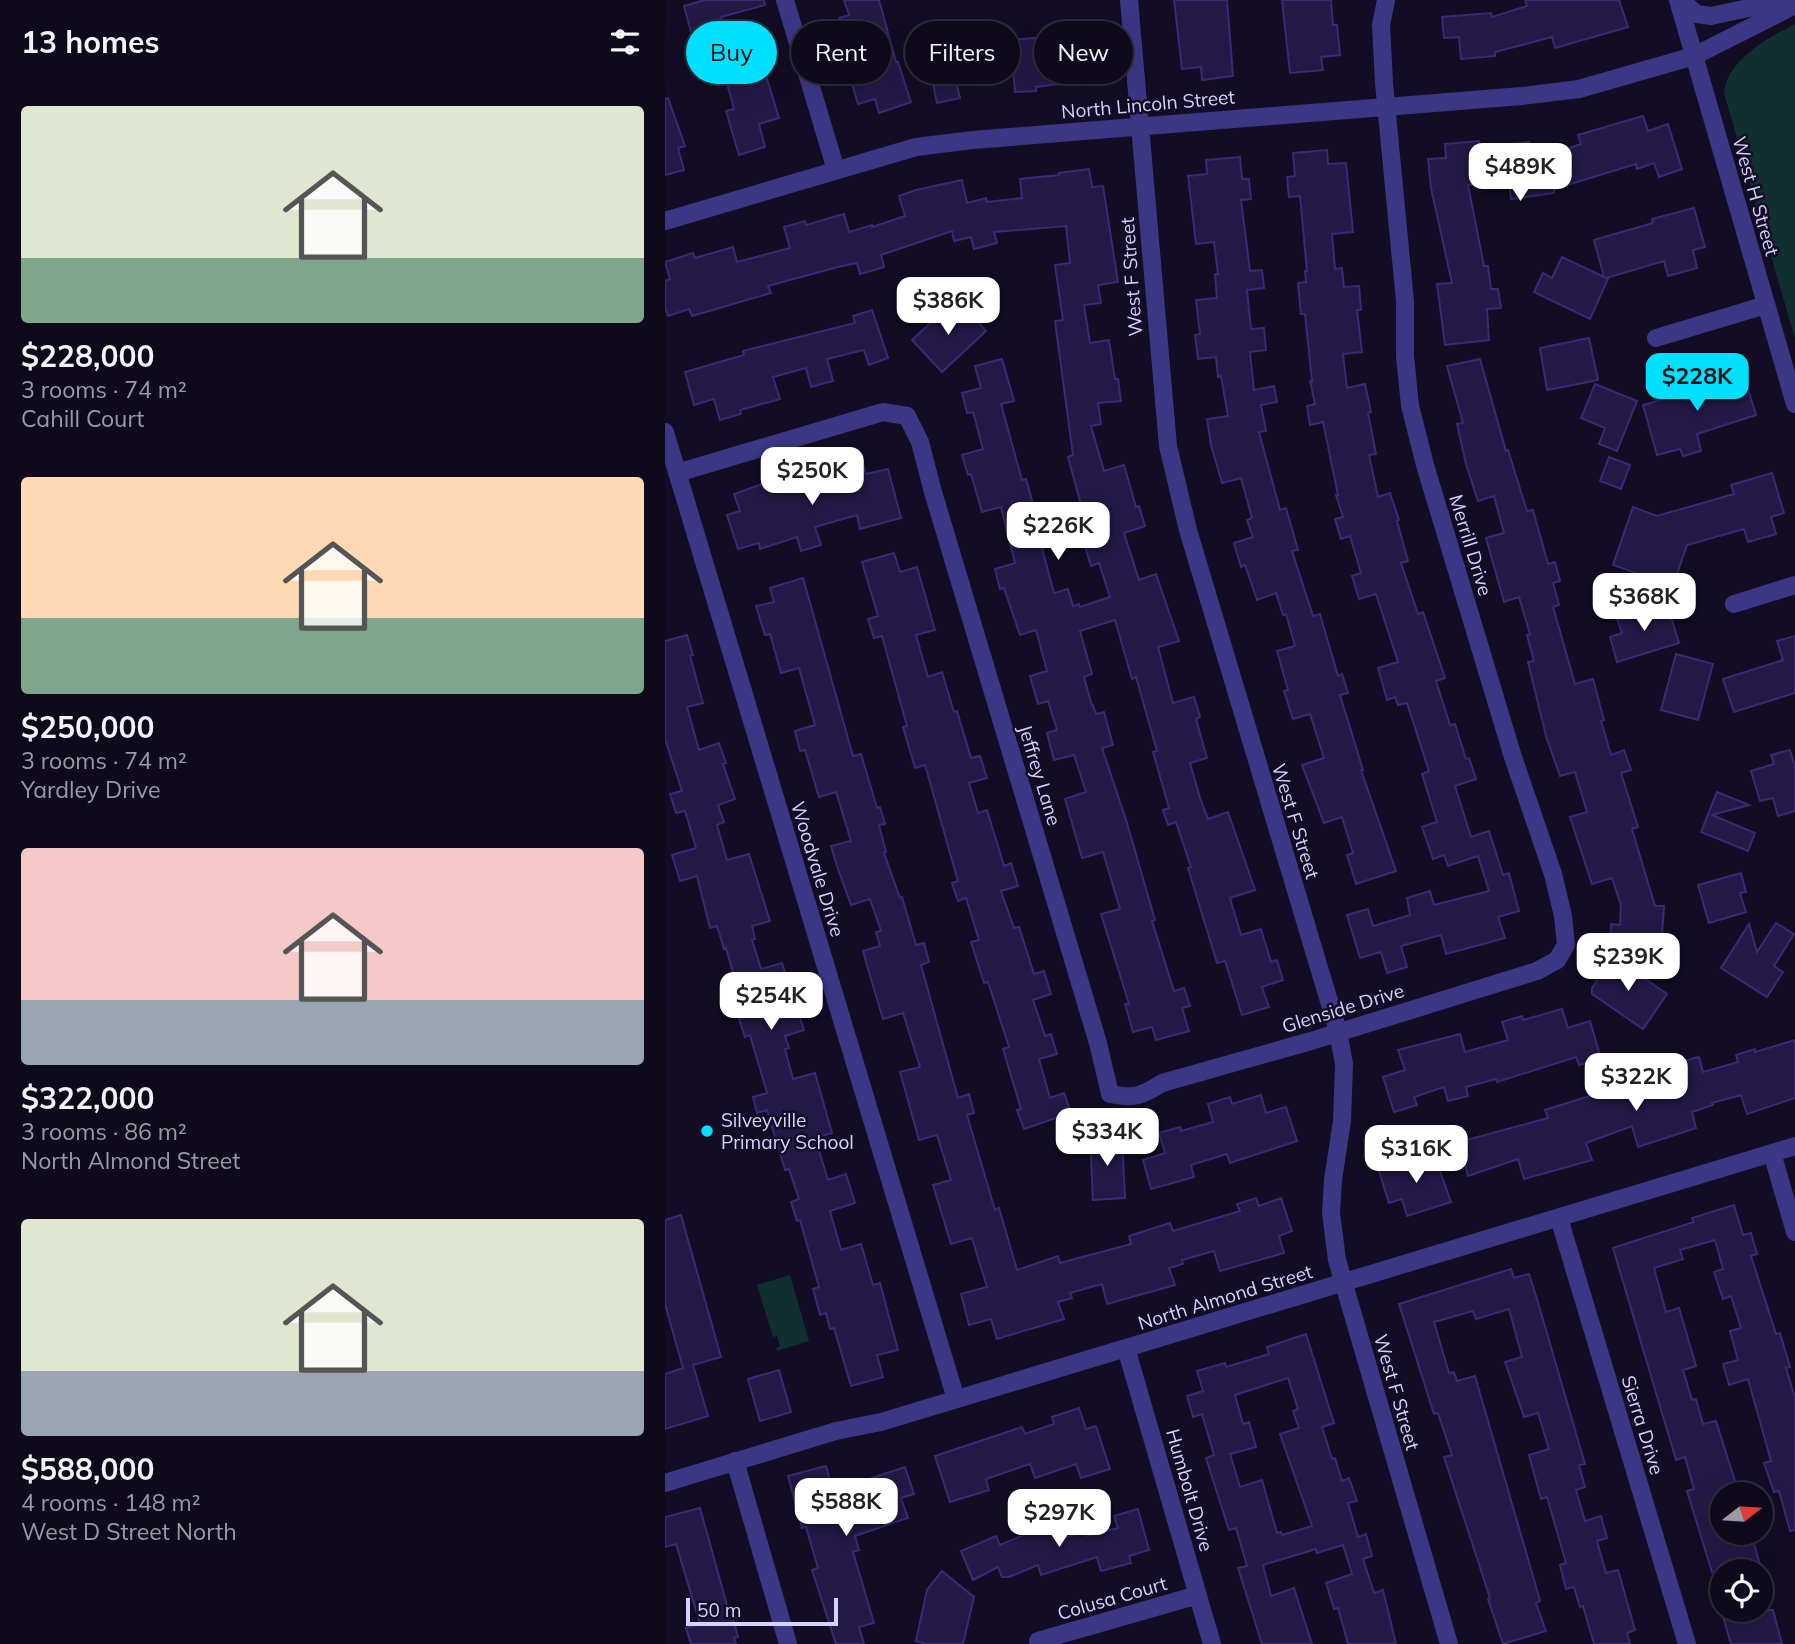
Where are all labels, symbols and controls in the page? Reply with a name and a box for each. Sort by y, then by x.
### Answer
chip: Buy [686,21,777,84]
chip: Rent [791,21,891,84]
chip: Filters [905,21,1020,84]
chip: New [1034,21,1133,84]
text: 13 homes [21,23,160,61]
icon: filters [606,23,644,61]
street label: North Lincoln Street [1060,84,1236,124]
street label: West H Street [1727,133,1785,259]
pin: $489K [1471,144,1569,203]
text: $489K [1485,151,1555,180]
icon: home [270,152,396,278]
street label: West F Street [1115,216,1147,337]
pin: $386K [899,278,997,337]
text: $386K [913,285,983,314]
text: $228,000 [21,337,154,375]
pin: $228K [1648,354,1746,413]
text: $228K [1662,361,1732,390]
text: 3 rooms · 74 m² [21,375,187,404]
text: Cahill Court [21,404,144,433]
pin: $250K [763,448,861,507]
text: $250K [777,455,847,484]
street label: Merrill Drive [1444,491,1498,599]
pin: $226K [1009,503,1107,562]
text: $226K [1023,510,1093,539]
icon: home [270,523,396,649]
pin: $368K [1595,574,1693,633]
text: $368K [1609,581,1679,610]
text: $250,000 [21,708,154,746]
street label: Jeffrey Lane [1013,722,1067,828]
text: 3 rooms · 74 m² [21,746,187,775]
street label: West F Street [1267,760,1325,882]
text: Yardley Drive [21,775,161,804]
street label: Woodvale Drive [786,798,850,940]
icon: home [270,894,396,1020]
pin: $239K [1579,934,1677,993]
text: $239K [1593,941,1663,970]
pin: $254K [722,972,820,1032]
street label: Glenside Drive [1279,978,1407,1038]
text: $254K [736,980,806,1009]
pin: $322K [1587,1054,1685,1113]
text: $322K [1601,1061,1671,1090]
text: $322,000 [21,1079,154,1117]
place label: Silveyville Primary School [721,1108,854,1154]
pin: $334K [1058,1108,1156,1168]
text: $334K [1072,1116,1142,1145]
text: 3 rooms · 86 m² [21,1117,187,1146]
marker: Silveyville Primary School [699,1123,715,1139]
pin: $316K [1367,1126,1465,1185]
text: $316K [1381,1133,1451,1162]
text: North Almond Street [21,1146,240,1175]
street label: North Almond Street [1135,1259,1315,1335]
icon: home [270,1265,396,1391]
street label: West F Street [1369,1331,1425,1453]
street label: Sierra Drive [1617,1372,1669,1478]
street label: Humbolt Drive [1161,1426,1219,1554]
text: $588,000 [21,1450,154,1488]
pin: $588K [797,1478,895,1538]
north arrow [1710,1482,1773,1545]
map controls [1710,1482,1773,1622]
text: $588K [811,1486,881,1515]
text: 4 rooms · 148 m² [21,1488,201,1517]
pin: $297K [1010,1490,1108,1549]
text: $297K [1024,1497,1094,1526]
text: West D Street North [21,1517,237,1546]
button: locate [1710,1559,1773,1622]
street label: Colusa Court [1055,1571,1170,1625]
scale bar [686,1595,838,1627]
text: 50 m [697,1598,741,1622]

